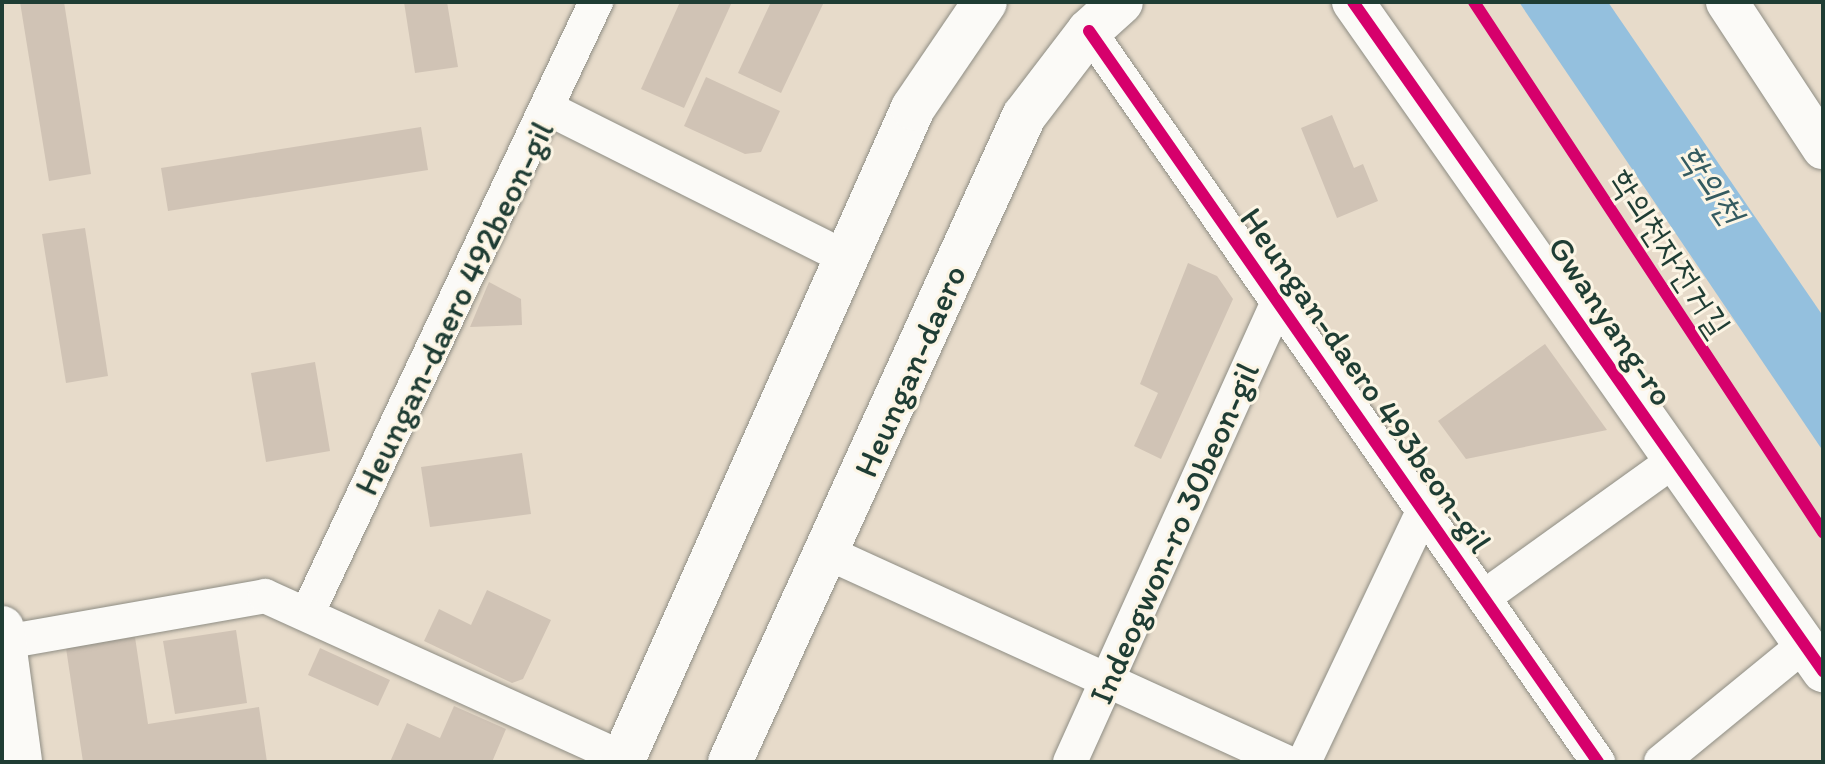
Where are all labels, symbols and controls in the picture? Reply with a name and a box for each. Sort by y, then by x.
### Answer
street label: Heungan-daero 492beon-gil [346,115,562,501]
water label: 학의천 [1669,136,1753,232]
street label: 학의천자전거길 [1601,162,1739,344]
street label: Heungan-daero 493beon-gil [1231,200,1501,560]
street label: Gwanyang-ro [1539,228,1683,414]
street label: Heungan-daero [845,259,975,483]
street label: Indeogwon-ro 30beon-gil [1080,356,1268,710]

